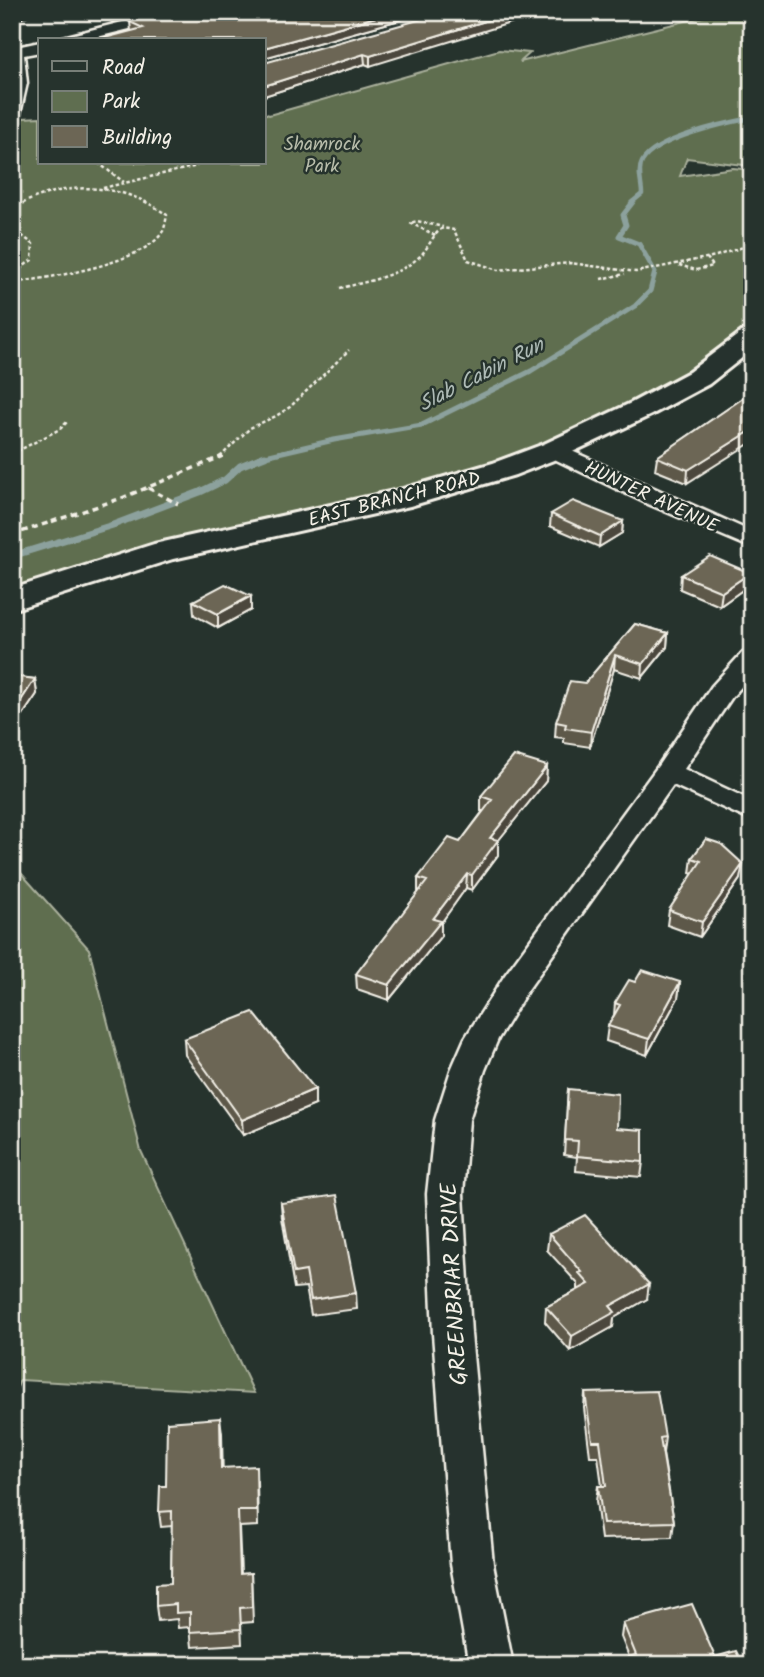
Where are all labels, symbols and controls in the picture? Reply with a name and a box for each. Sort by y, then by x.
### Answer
legend [38,38,266,164]
text: Road [102,52,145,85]
text: Park [102,86,140,119]
text: Building [102,122,172,155]
park label: Shamrock Park [284,130,360,182]
water label: Slab Cabin Run [413,329,552,421]
street label: HUNTER AVENUE [579,454,724,542]
street label: EAST BRANCH ROAD [305,464,484,536]
street label: GREENBRIAR DRIVE [432,1181,478,1386]

